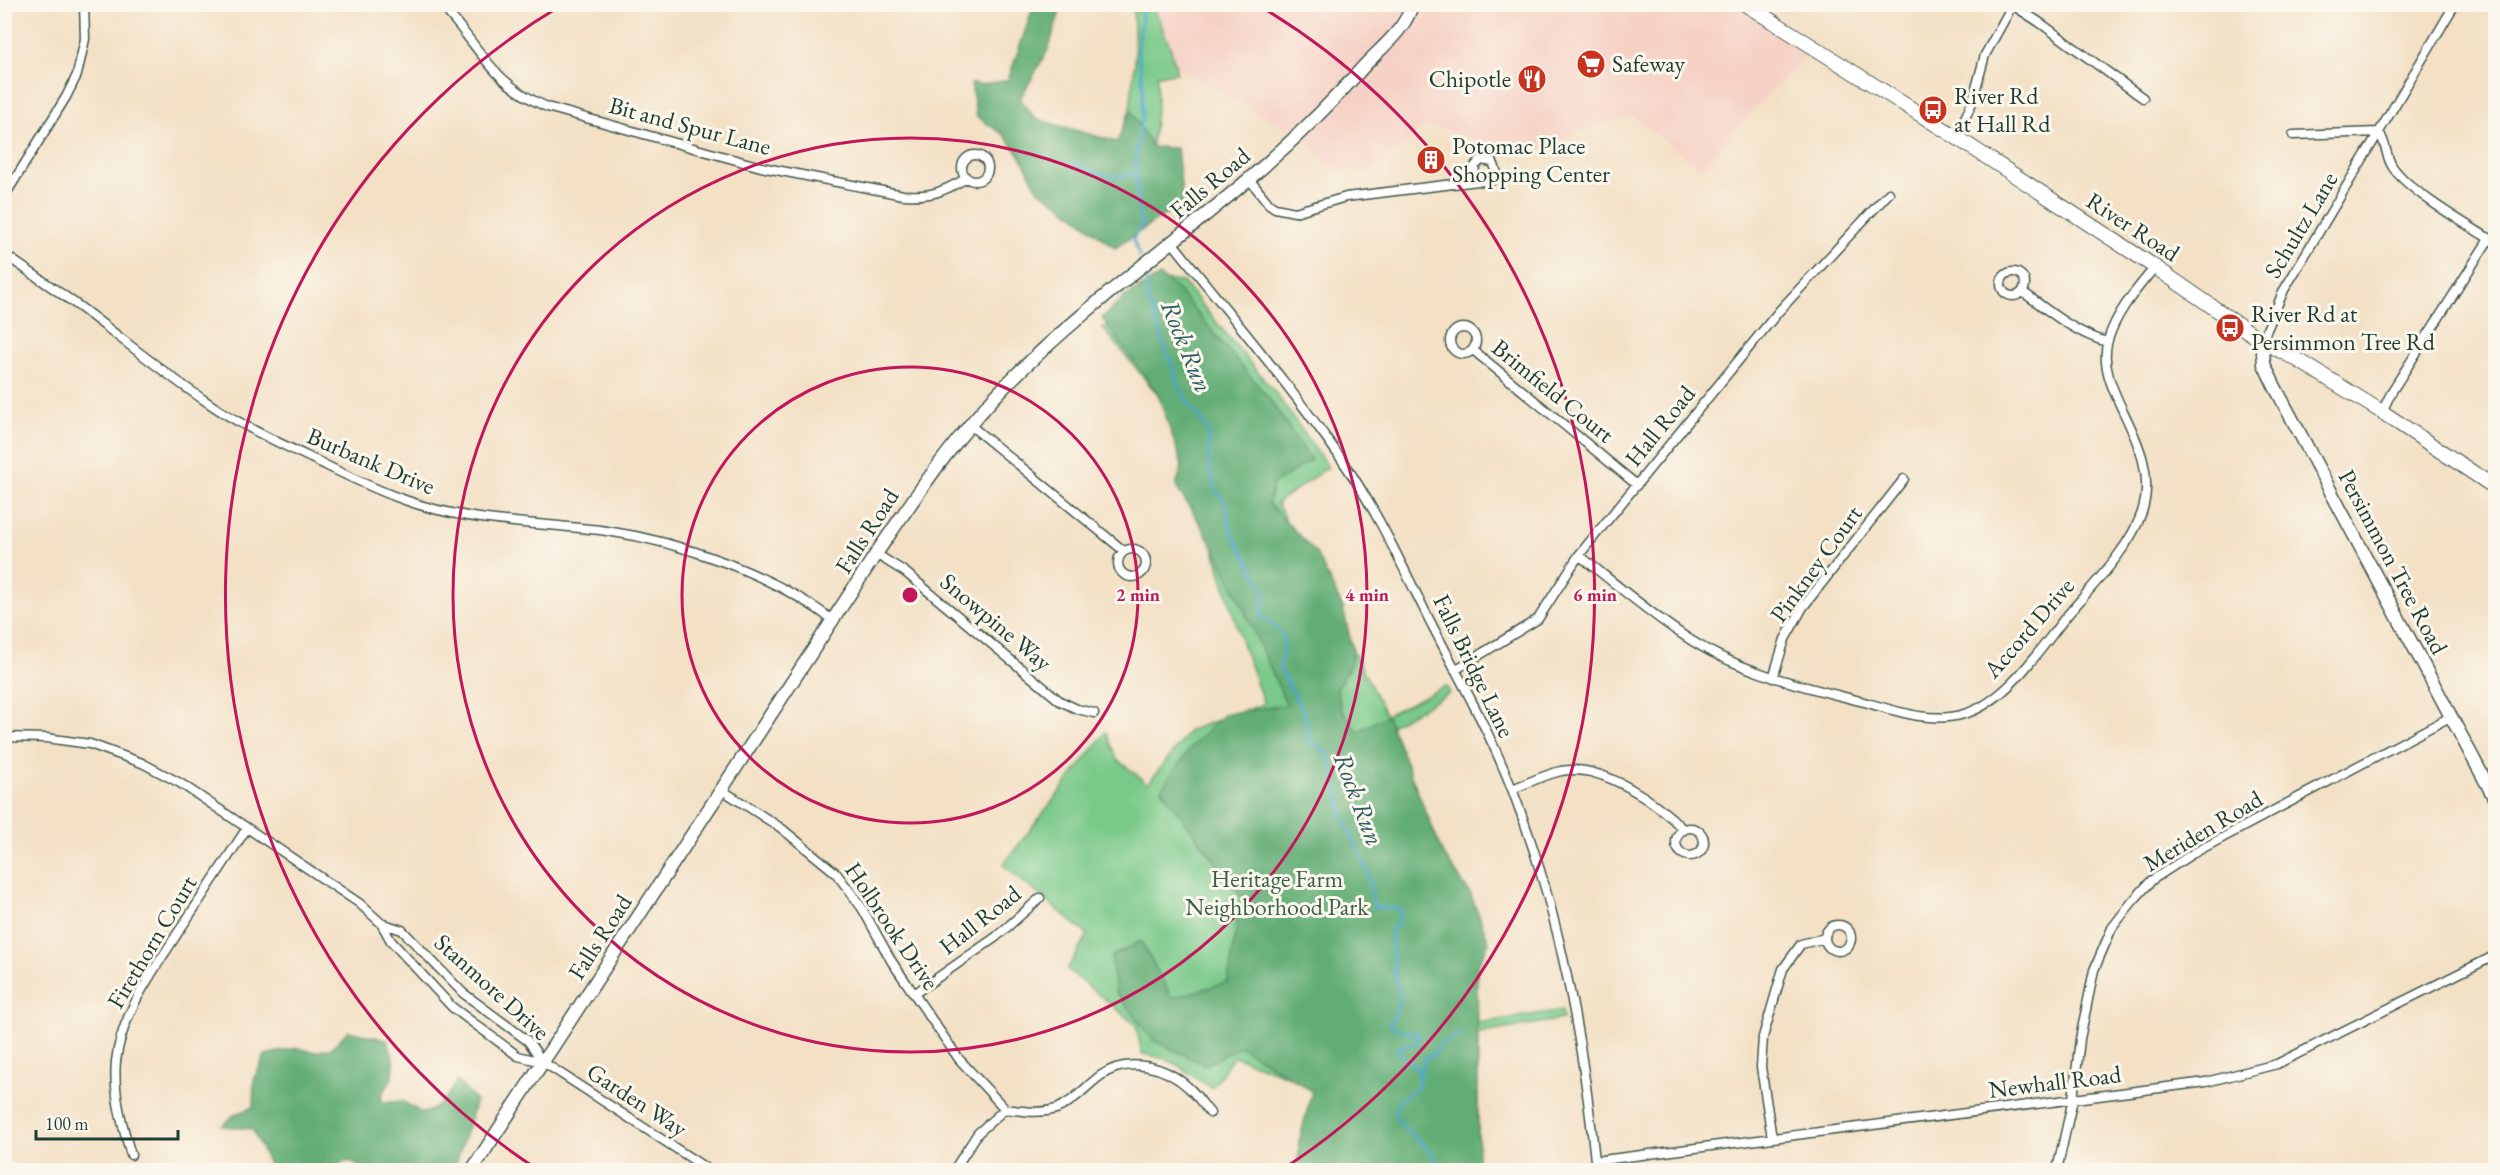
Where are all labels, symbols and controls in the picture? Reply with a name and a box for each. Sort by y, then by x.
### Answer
supermarket icon: Safeway [1575,48,1607,80]
place label: Safeway [1612,48,1686,79]
place label: Chipotle [1429,63,1511,94]
restaurant icon: Chipotle [1516,63,1548,95]
place label: River Rd at Hall Rd [1954,80,2051,139]
street label: Bit and Spur Lane [606,89,774,162]
bus stop icon: River Rd at Hall Rd [1917,94,1949,126]
place label: Potomac Place Shopping Center [1452,130,1610,189]
street label: Falls Road [1163,140,1257,225]
building icon: Potomac Place Shopping Center [1415,144,1447,176]
street label: Schultz Lane [2257,166,2344,284]
street label: River Road [2081,185,2187,269]
water label: Rock Run [1153,295,1221,397]
place label: River Rd at Persimmon Tree Rd [2251,298,2436,357]
bus stop icon: River Rd at Persimmon Tree Rd [2214,312,2246,344]
street label: Brimfield Court [1486,332,1621,450]
street label: Hall Road [1617,378,1702,473]
street label: Burbank Drive [302,420,440,501]
street label: Persimmon Tree Road [2332,464,2456,660]
street label: Falls Road [828,482,906,579]
street label: Pinkney Court [1763,499,1869,628]
street label: Snowpine Way [934,566,1059,678]
street label: Accord Drive [1976,571,2081,685]
text: 2 min [1116,583,1160,606]
text: 4 min [1345,583,1389,606]
text: 6 min [1573,583,1617,606]
centre of rings [900,585,920,605]
street label: Falls Bridge Lane [1426,589,1522,742]
water label: Rock Run [1326,748,1392,850]
street label: Meriden Road [2137,782,2269,878]
street label: Holbrook Drive [838,856,947,996]
park label: Heritage Farm Neighborhood Park [1185,863,1369,922]
street label: Firethorn Court [100,869,204,1014]
street label: Hall Road [932,877,1028,961]
street label: Falls Road [561,888,639,985]
street label: Stanmore Drive [428,927,557,1047]
street label: Garden Way [581,1056,694,1144]
street label: Newhall Road [1987,1058,2124,1105]
scale bar [36,1103,178,1141]
text: 100 m [45,1112,89,1135]

